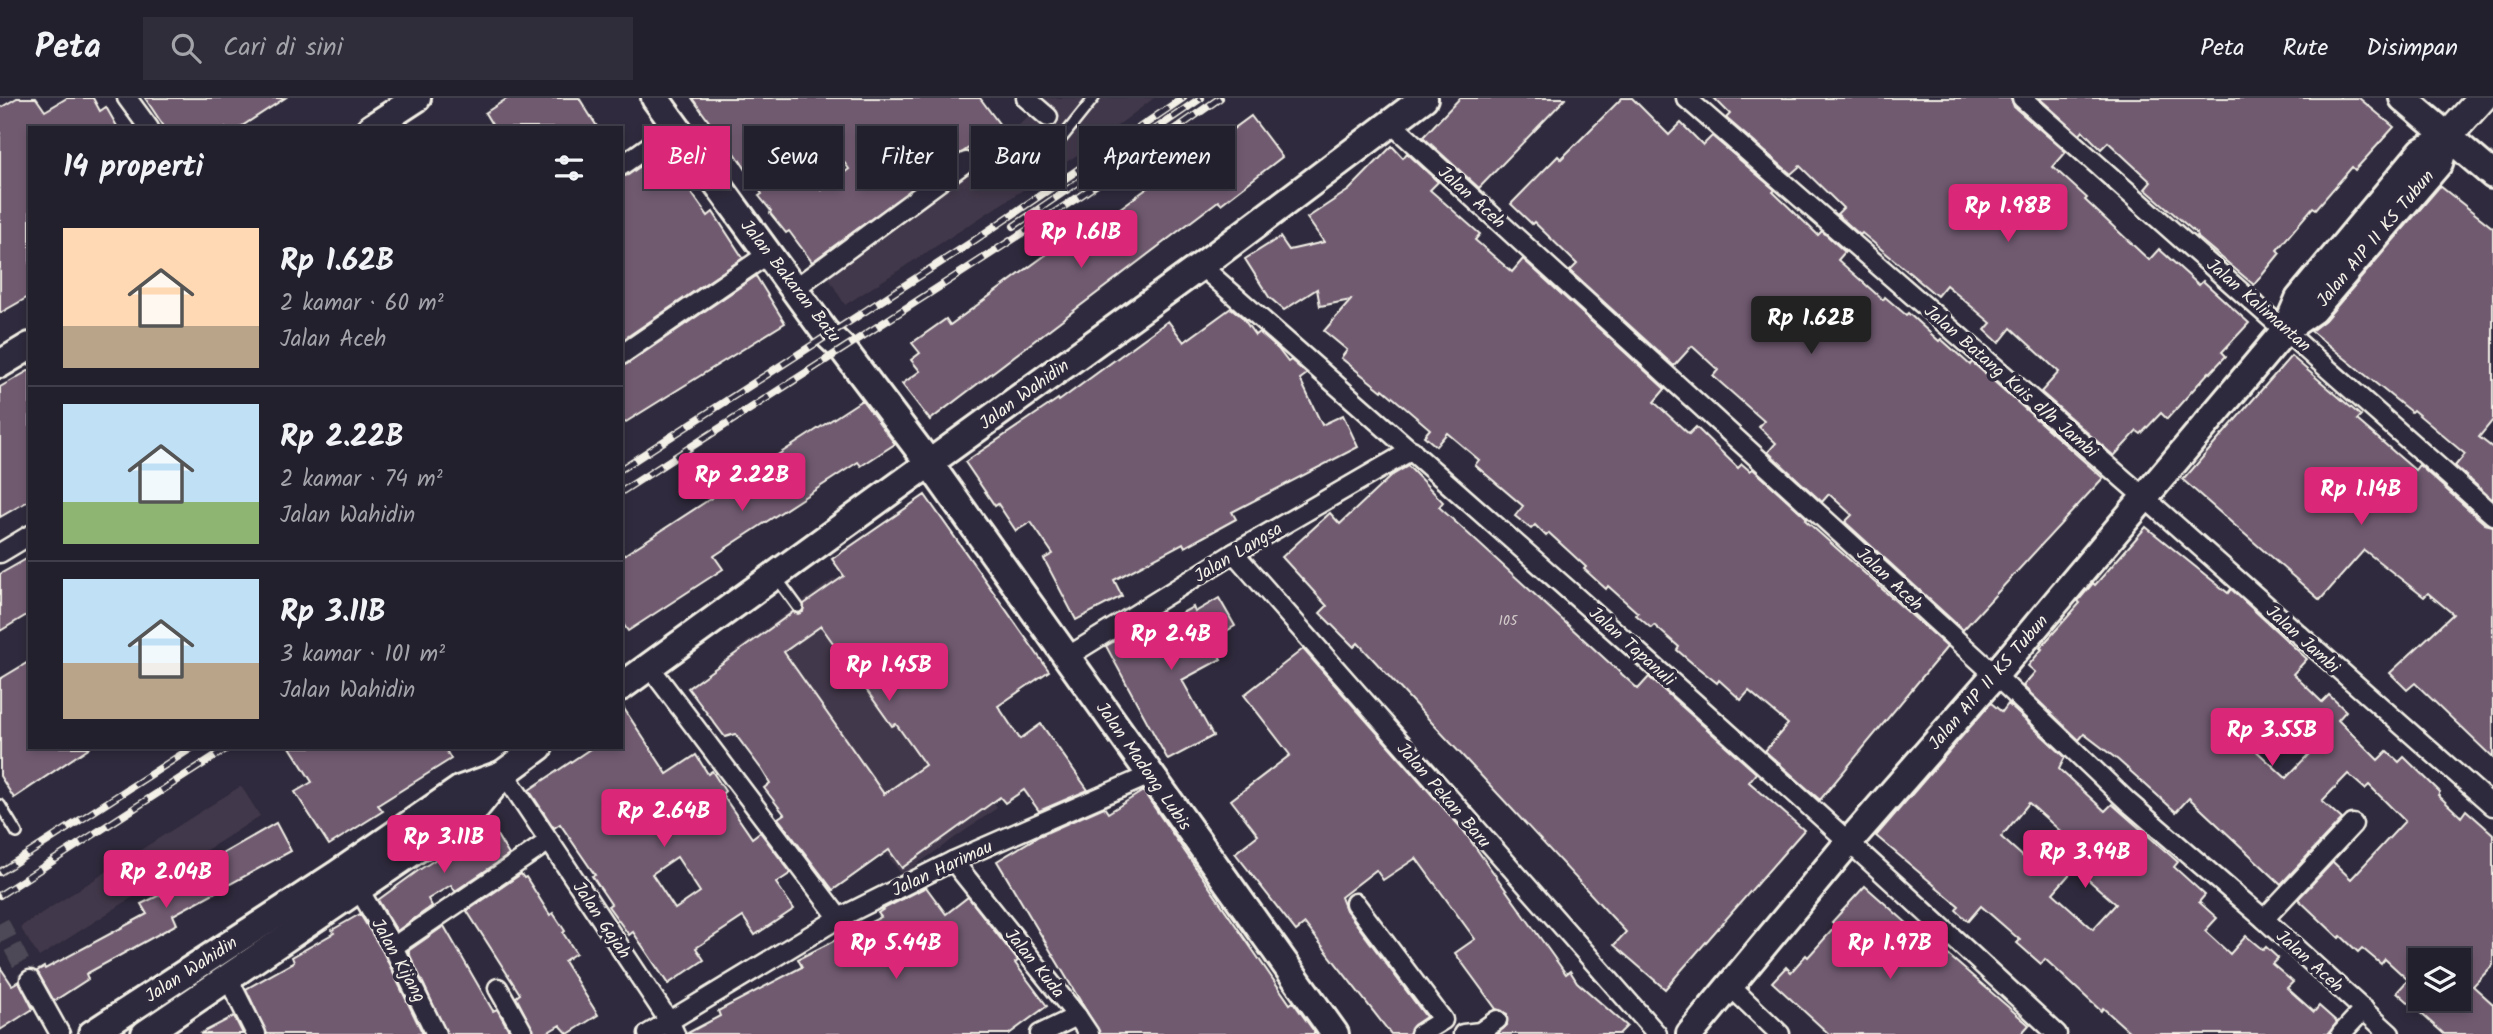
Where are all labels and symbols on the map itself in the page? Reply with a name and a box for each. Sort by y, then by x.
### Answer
street label: Jalan Aceh [1430,159,1512,237]
street label: Jalan AIP II KS Tubun [2310,164,2442,314]
pin: Rp 1.98B [1936,184,2080,244]
pin: Rp 1.61B [1009,211,1153,270]
street label: Jalan Bakaran Batu [732,214,848,350]
street label: Jalan Kalimantan [2199,252,2317,360]
pin: Rp 1.62B [1739,296,1883,356]
street label: Jalan Batang Kuis d/h Jambi [1916,298,2104,467]
street label: Jalan Wahidin [974,352,1076,438]
pin: Rp 2.22B [670,454,814,513]
pin: Rp 1.14B [2289,468,2433,527]
street label: Jalan Langsa [1189,515,1289,591]
street label: Jalan Aceh [1849,541,1929,619]
street label: Jalan Jambi [2258,599,2346,682]
street label: Jalan Tapanuli [1581,600,1682,695]
street label: Jalan AIP II KS Tubun [1922,609,2056,757]
house number: 105 [1499,610,1519,632]
pin: Rp 2.4B [1106,612,1236,672]
pin: Rp 1.45B [817,644,961,703]
street label: Jalan Madong Lubis [1087,696,1198,838]
pin: Rp 3.55B [2200,708,2344,768]
street label: Jalan Pekan Baru [1388,736,1498,856]
pin: Rp 2.64B [592,790,736,849]
pin: Rp 3.11B [372,816,516,875]
pin: Rp 3.94B [2013,830,2157,890]
street label: Jalan Harimau [887,833,998,905]
pin: Rp 2.04B [94,850,238,910]
street label: Jalan Gajah [564,876,638,966]
street label: Jalan Kijang [363,913,433,1008]
pin: Rp 5.44B [824,922,968,981]
street label: Jalan Kuda [996,922,1071,1005]
pin: Rp 1.97B [1818,922,1962,981]
street label: Jalan Aceh [2268,923,2350,1001]
street label: Jalan Wahidin [140,929,244,1011]

